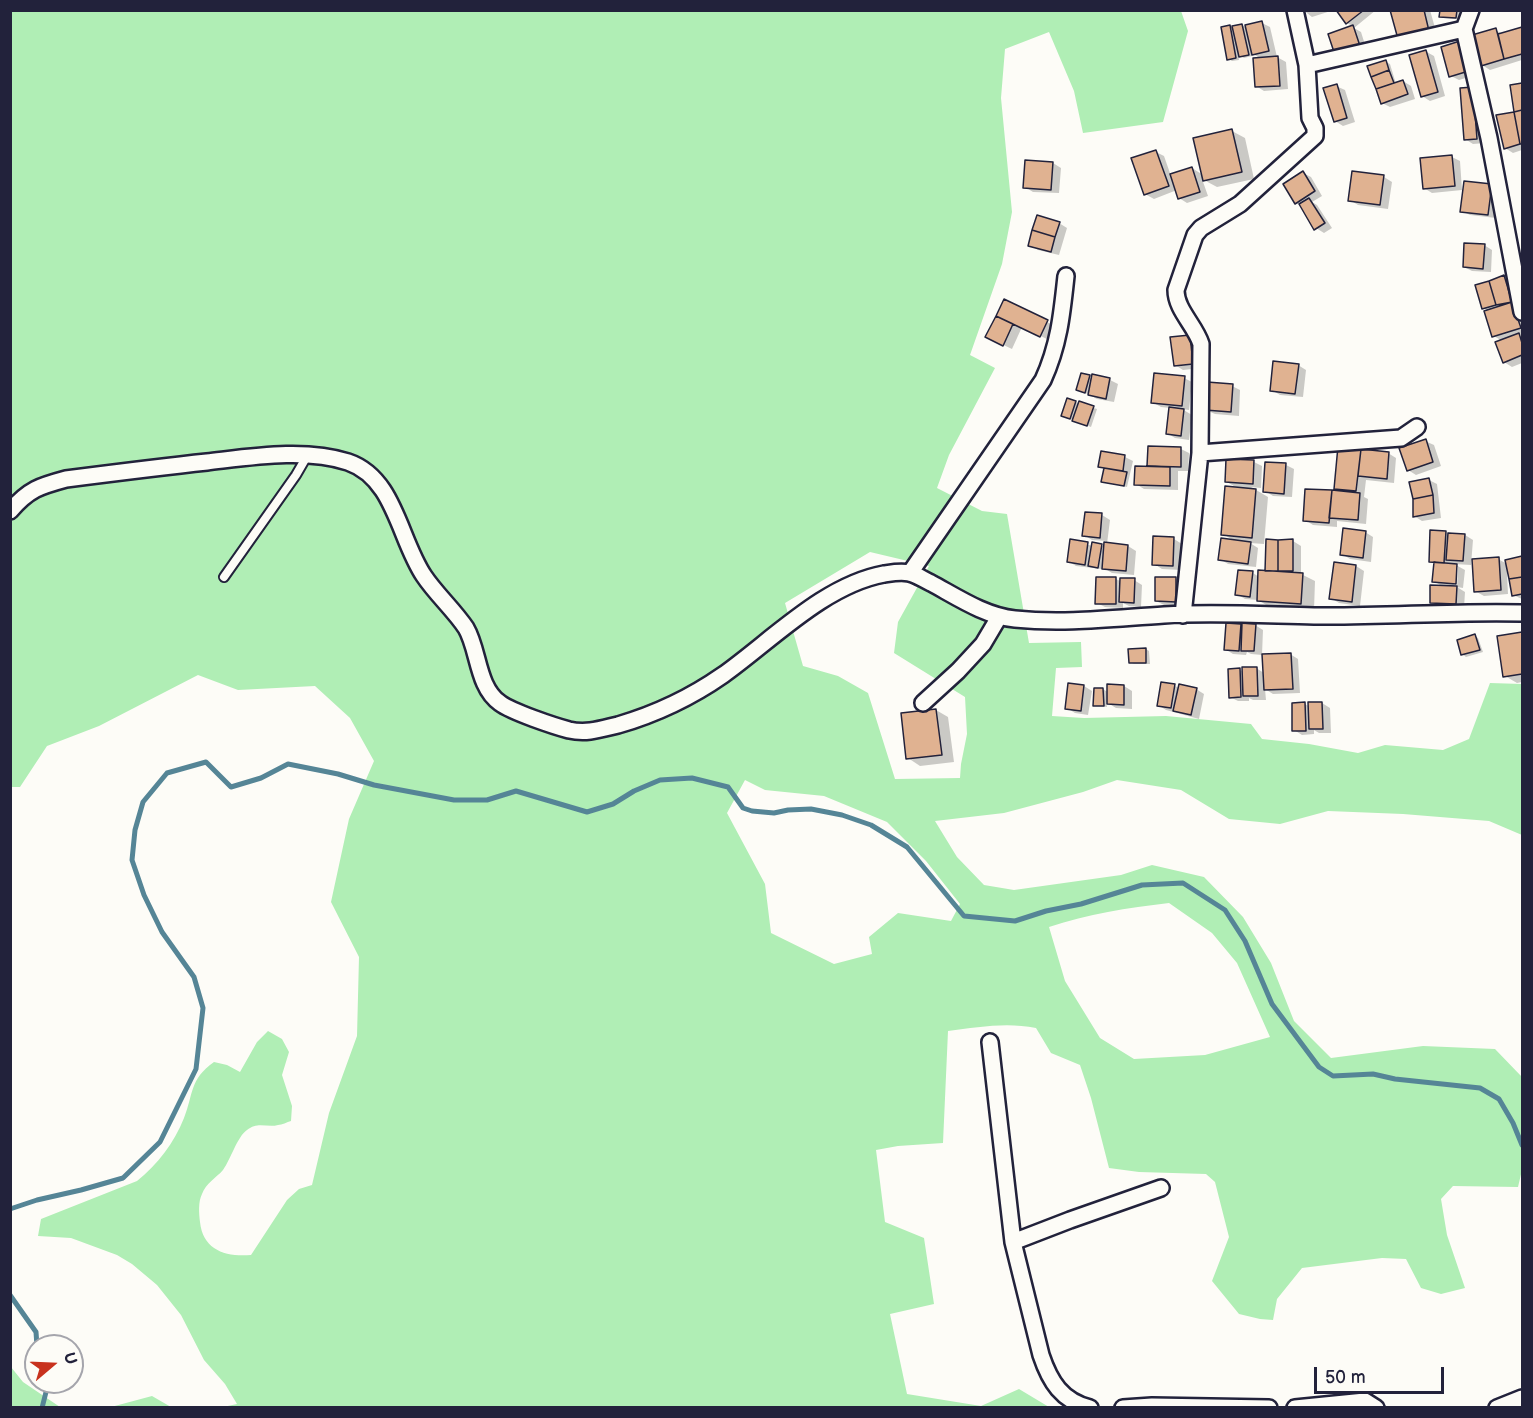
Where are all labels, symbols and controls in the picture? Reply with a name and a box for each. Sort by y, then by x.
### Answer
north arrow [24,1334,84,1394]
text: U [59,1350,80,1367]
scale bar [1317,1355,1448,1393]
text: 50 m [1325,1367,1366,1388]

